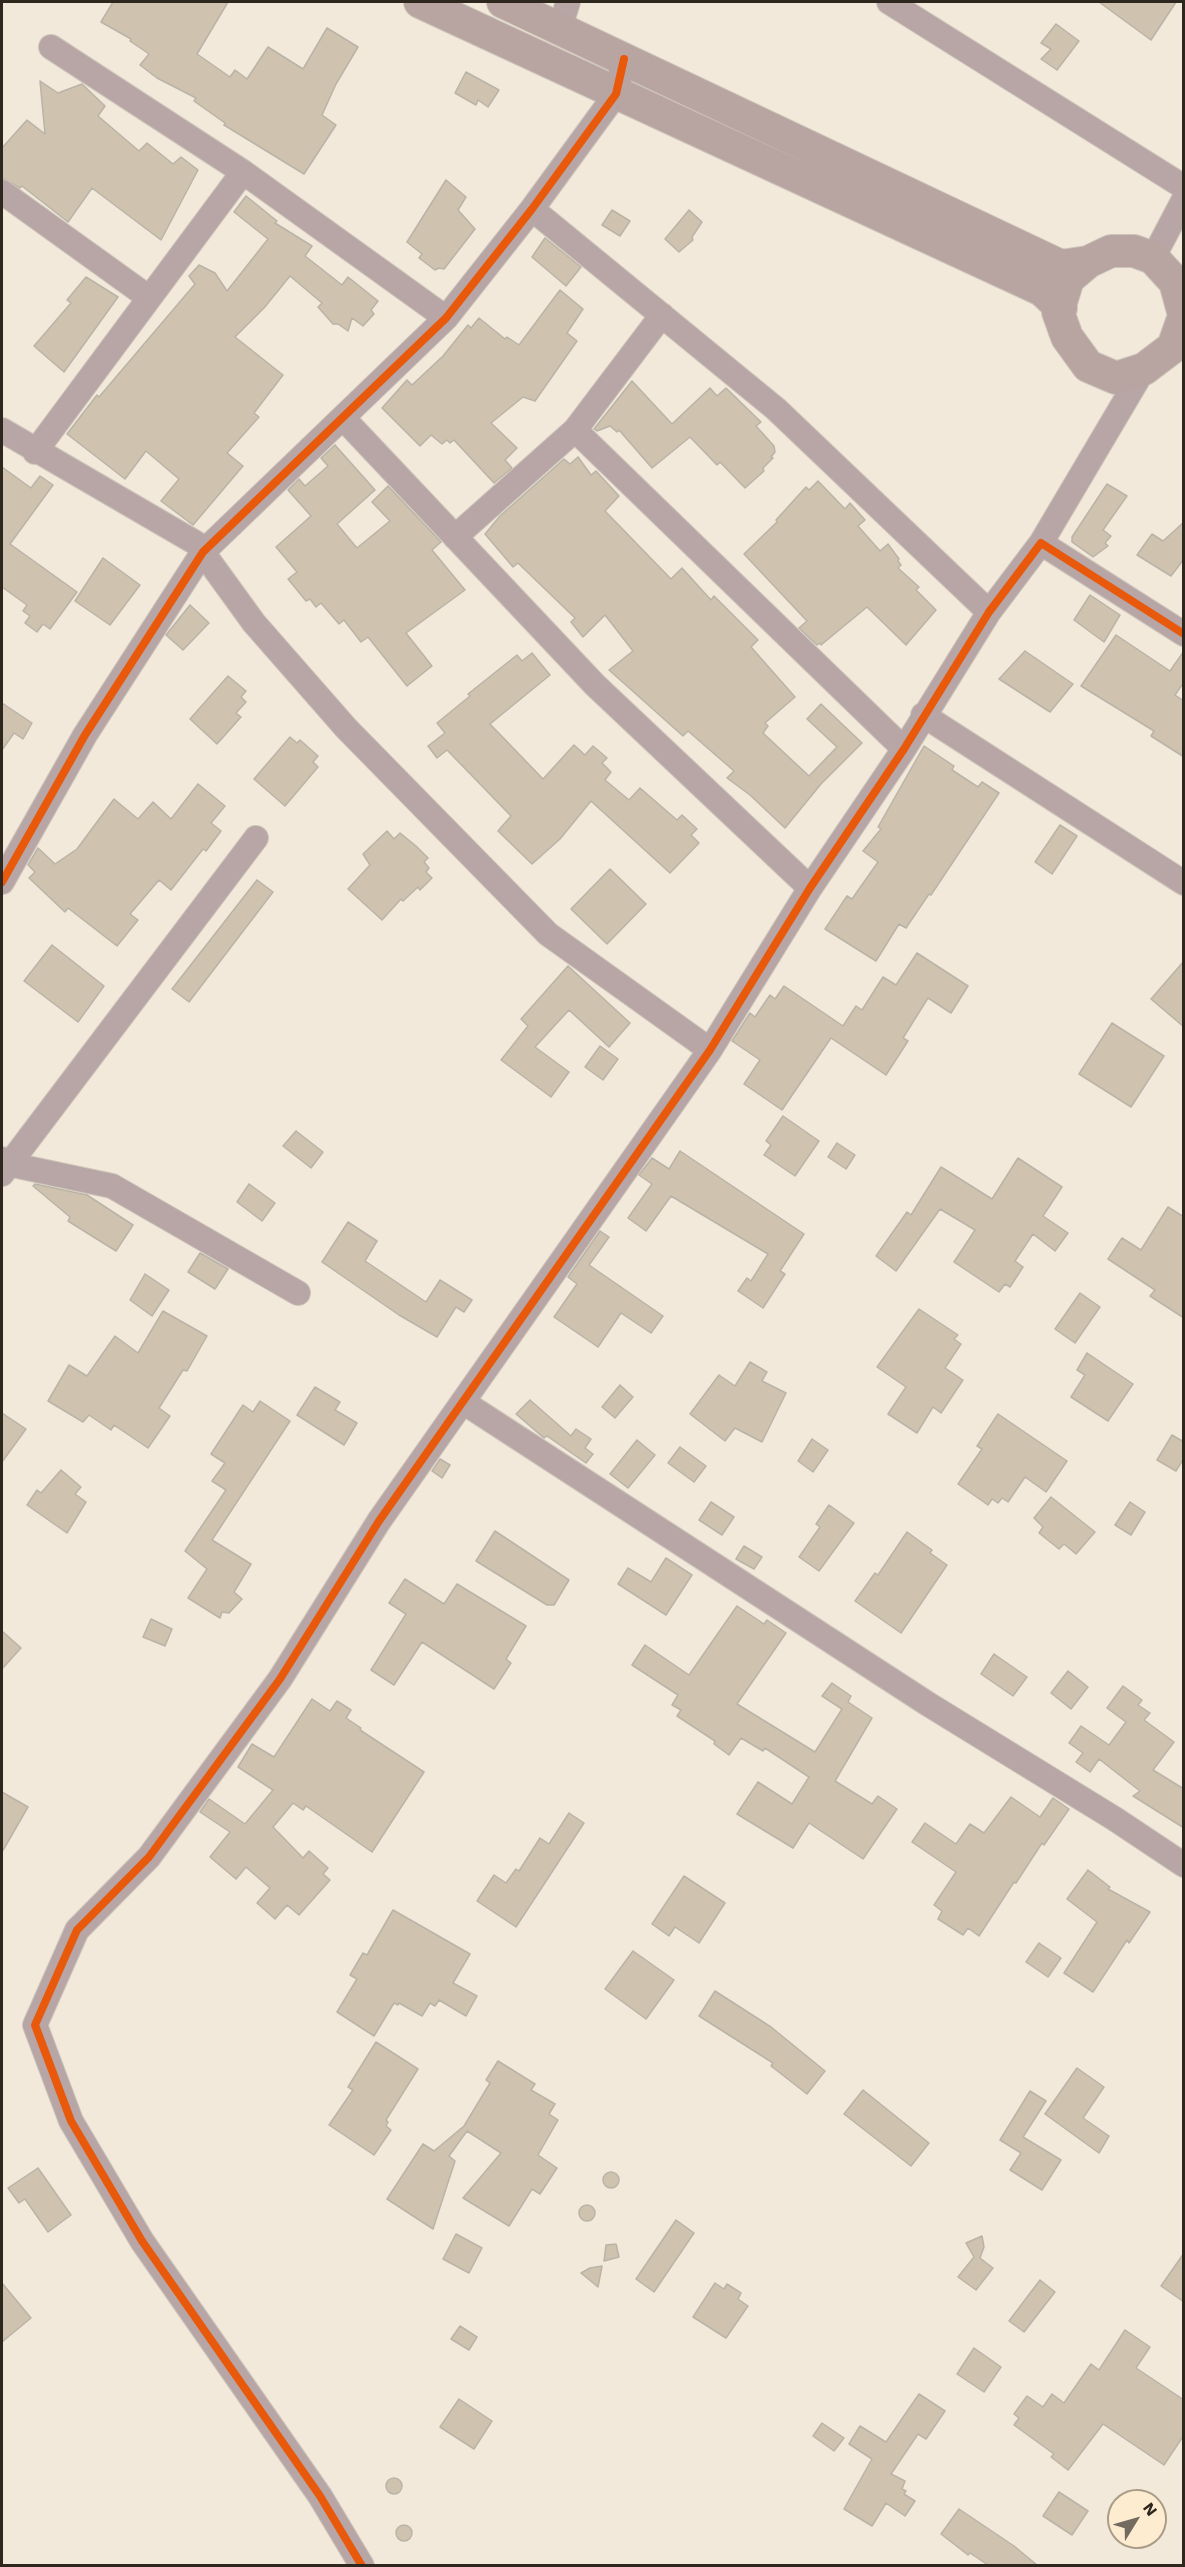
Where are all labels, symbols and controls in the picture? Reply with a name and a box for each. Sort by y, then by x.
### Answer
north arrow [1107,2489,1167,2549]
text: N [1139,2499,1161,2520]

